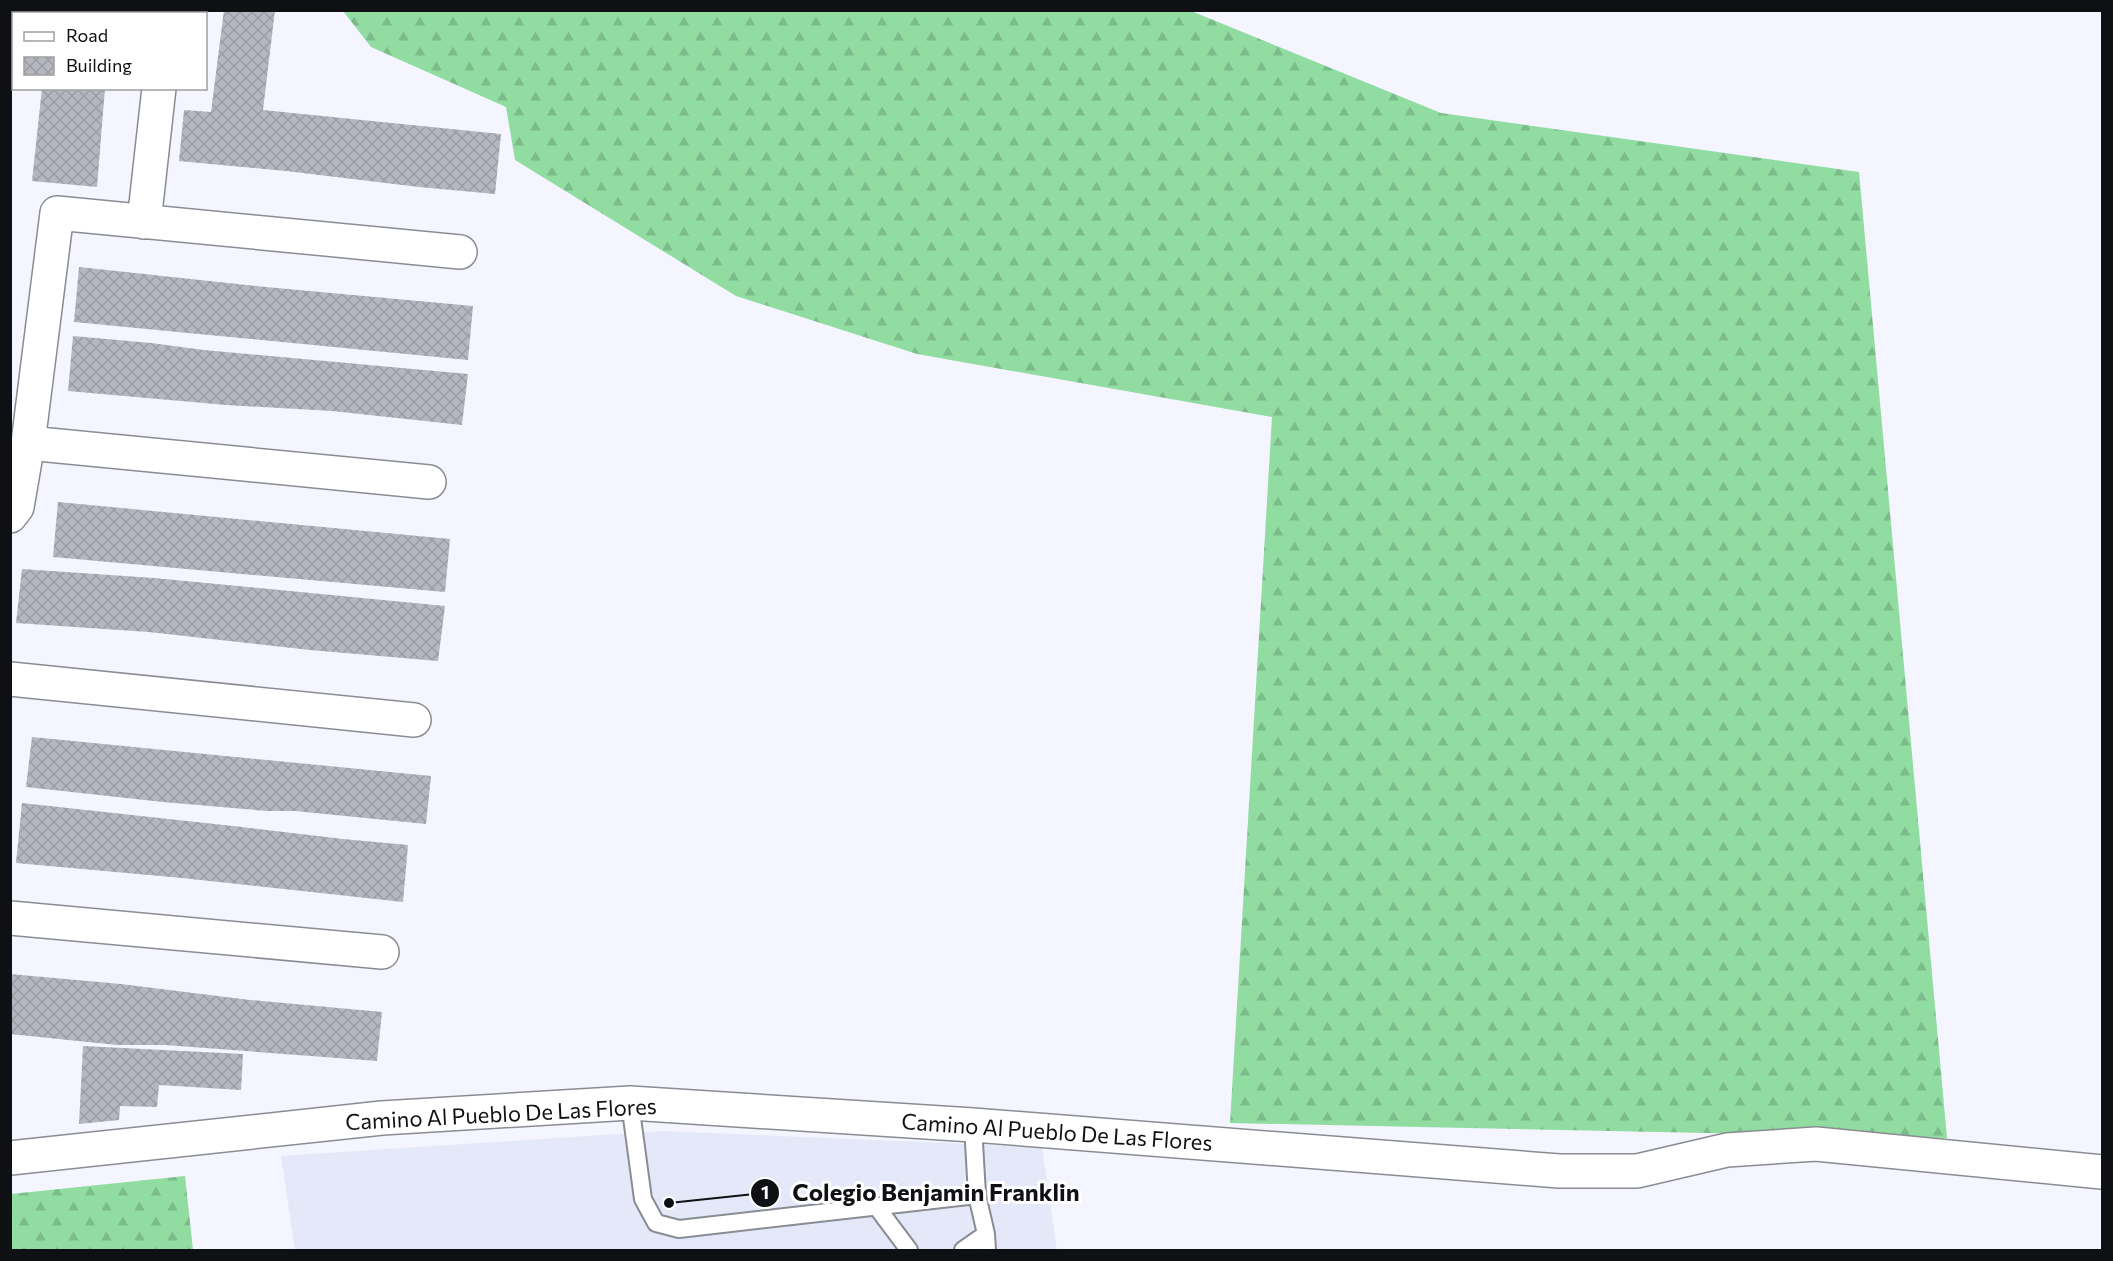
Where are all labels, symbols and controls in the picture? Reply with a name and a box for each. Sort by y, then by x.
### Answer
legend [12,12,207,90]
text: Road [66,24,108,46]
text: Building [66,54,132,76]
street label: Camino Al Pueblo De Las Flores [345,1092,657,1135]
street label: Camino Al Pueblo De Las Flores [901,1107,1213,1156]
callout: Colegio Benjamin Franklin [750,1172,1091,1214]
text: Colegio Benjamin Franklin [792,1177,1080,1206]
text: 1 [761,1181,769,1203]

